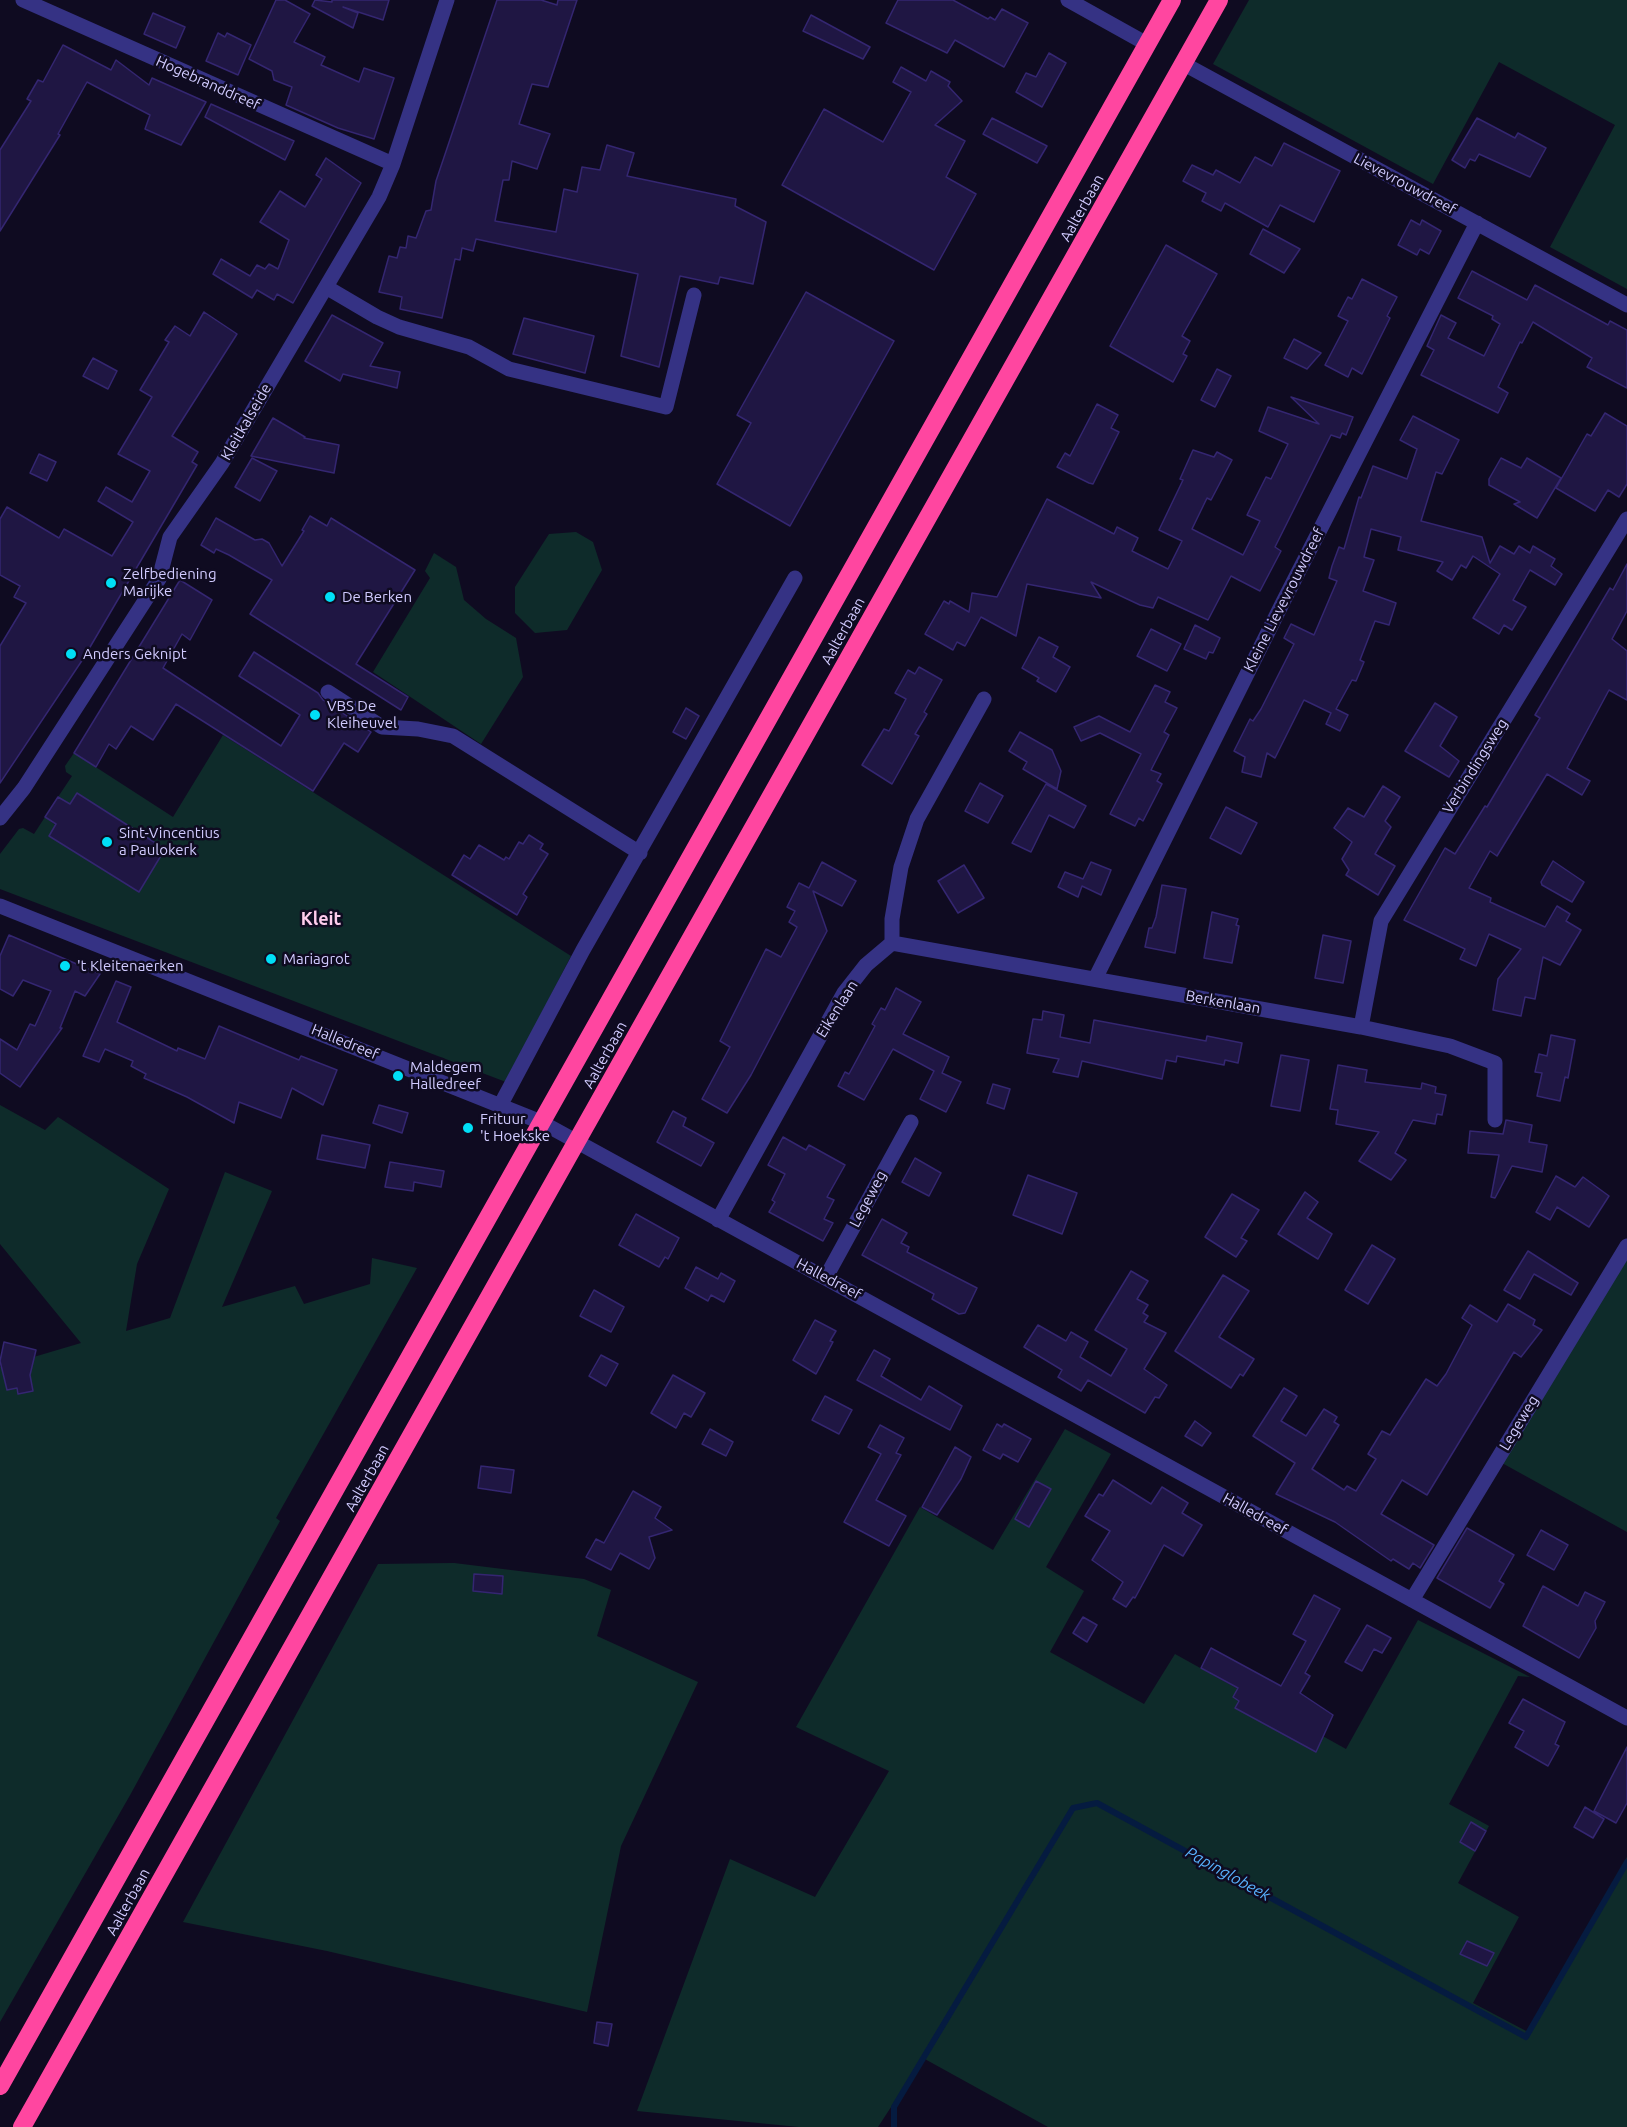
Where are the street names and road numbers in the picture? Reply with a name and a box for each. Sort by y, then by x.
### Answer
street label: Hogebranddreef [153,52,263,114]
street label: Lievevrouwdreef [1351,149,1459,219]
street label: Aalterbaan [1056,171,1108,245]
street label: Kleitkalseide [217,380,275,464]
street label: Kleine Lievevrouwdreef [1240,525,1328,675]
street label: Aalterbaan [817,594,869,668]
street label: Verbindingsweg [1439,715,1511,817]
street label: Eikenlaan [812,977,862,1041]
street label: Berkenlaan [1184,987,1262,1017]
street label: Aalterbaan [579,1018,631,1092]
street label: Halledreef [309,1020,381,1064]
street label: Legeweg [846,1168,890,1230]
street label: Halledreef [793,1254,865,1304]
street label: Legeweg [1495,1392,1543,1454]
street label: Aalterbaan [341,1441,393,1515]
street label: Halledreef [1220,1489,1290,1539]
street label: Aalterbaan [102,1865,154,1939]

